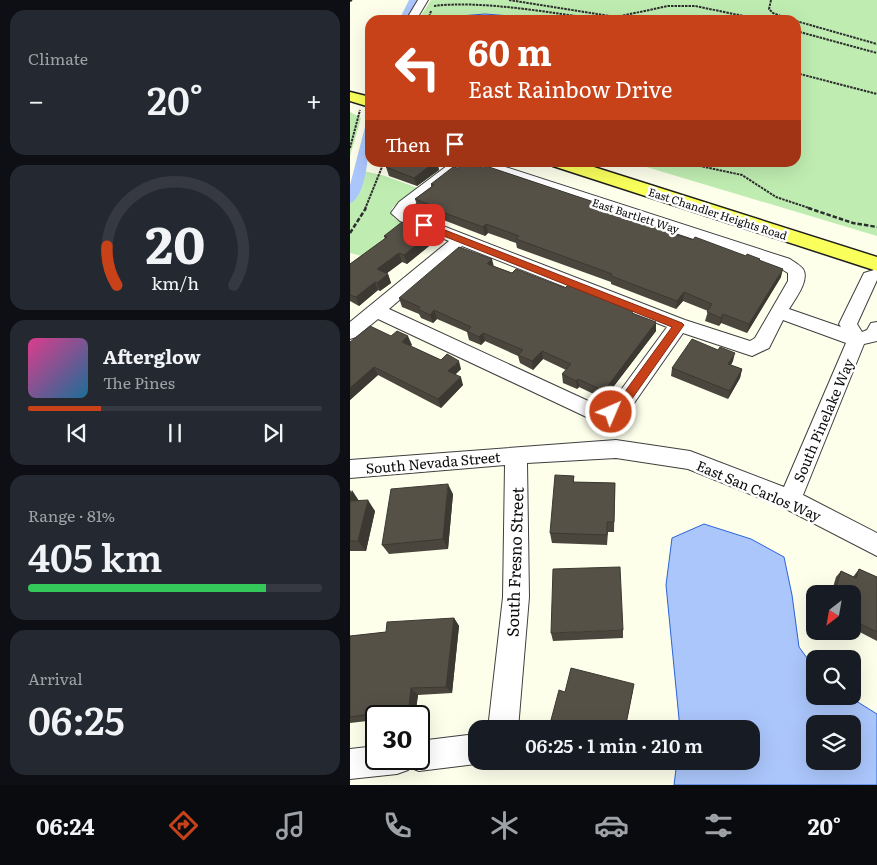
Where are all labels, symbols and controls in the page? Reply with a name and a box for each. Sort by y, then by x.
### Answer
text: 60 m [468,25,552,77]
icon: left [385,35,450,100]
text: Climate [28,46,88,70]
text: 20° [147,70,203,127]
text: East Rainbow Drive [468,72,673,105]
text: − [28,78,44,120]
text: + [306,78,322,120]
text: Then [385,130,431,158]
icon: arrive [441,130,469,158]
street label: East Chandler Heights Road [647,183,790,243]
street label: East Bartlett Way [590,193,682,237]
text: 20 [145,202,205,280]
pin [403,204,445,246]
icon: arrive [410,211,438,239]
text: km/h [151,269,199,296]
text: Afterglow [103,342,201,370]
street label: South Pinelake Way [788,354,858,485]
text: The Pines [103,370,175,394]
position arrow [584,385,636,437]
icon: previous [63,419,91,447]
icon: pause [161,419,189,447]
icon: next [259,419,287,447]
street label: South Nevada Street [365,446,502,478]
street label: East San Carlos Way [694,455,825,526]
street label: South Fresno Street [499,486,529,637]
text: Range · 81% [28,503,115,527]
text: 405 km [28,527,162,584]
north arrow [806,585,861,640]
map controls [806,585,861,770]
button: search [806,650,861,705]
text: Arrival [28,666,83,690]
text: 06:25 [28,690,125,747]
speed limit sign: 30 [365,705,430,770]
button: layers [806,715,861,770]
text: 06:25 · 1 min · 210 m [525,731,703,759]
icon: directions [166,808,201,843]
icon: music [273,808,308,843]
icon: phone [380,808,415,843]
icon: climate [487,808,522,843]
icon: car [594,808,629,843]
icon: filters [701,808,736,843]
text: 06:24 [36,809,95,842]
text: 20° [808,809,841,842]

